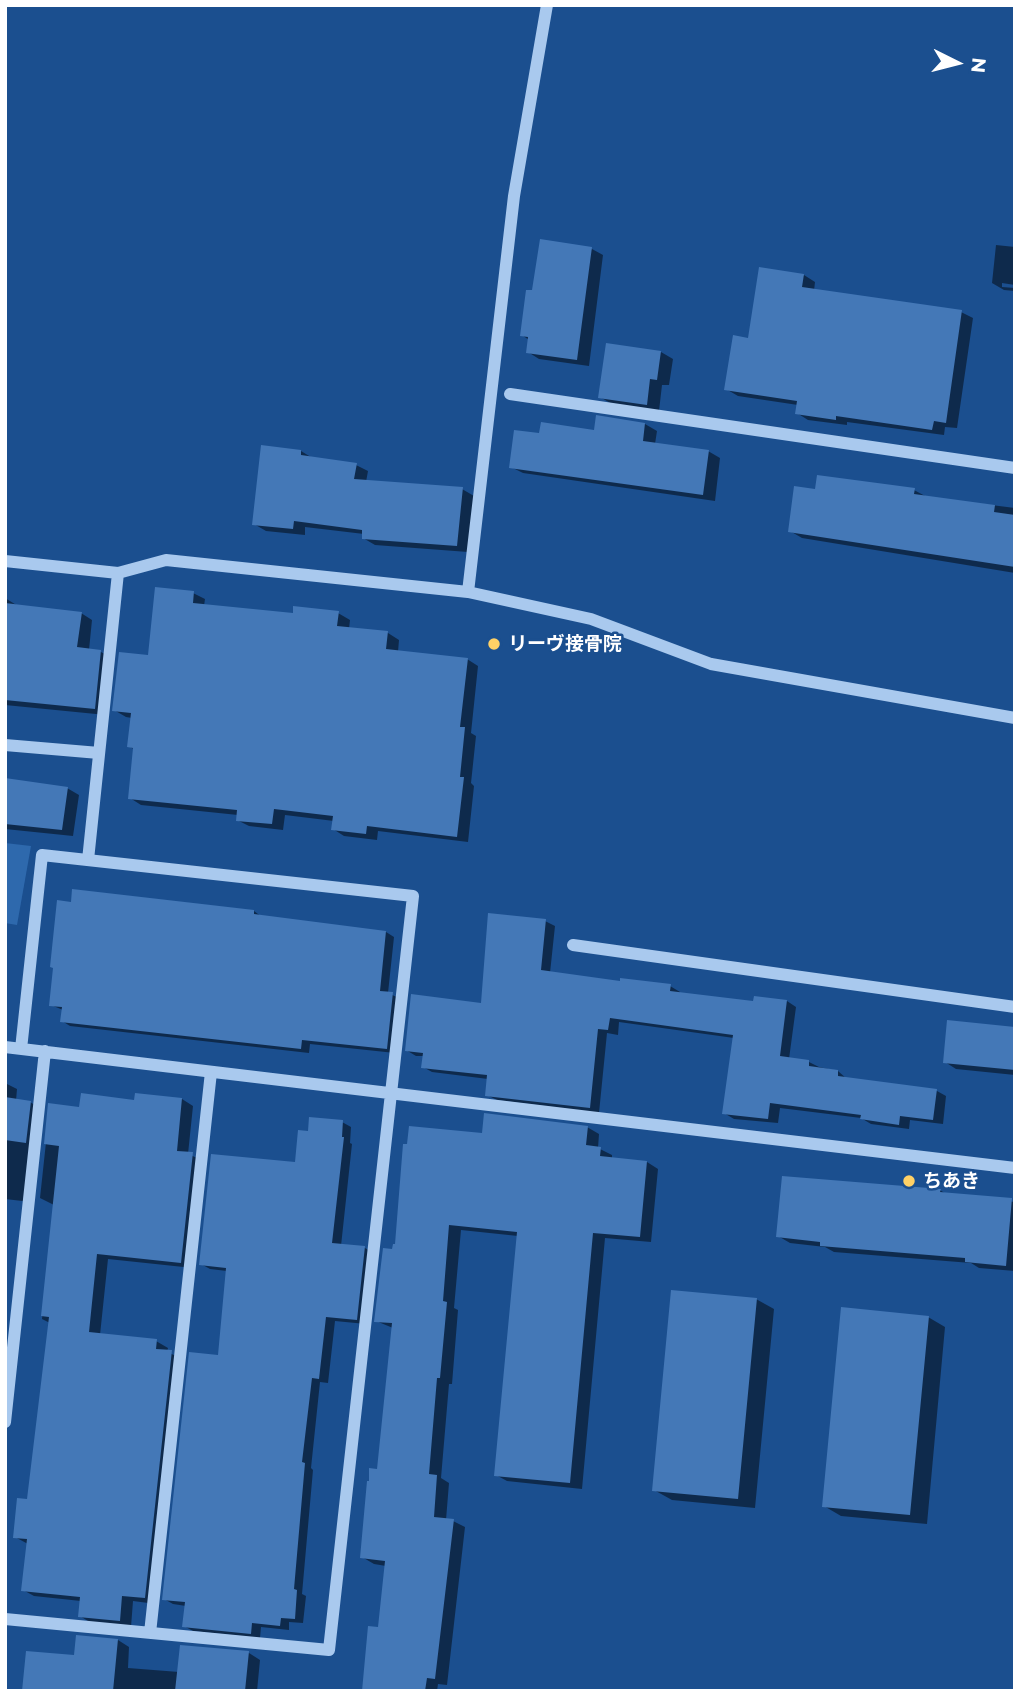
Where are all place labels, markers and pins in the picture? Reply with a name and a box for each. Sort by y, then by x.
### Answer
place label: リーヴ接骨院 [508,633,622,655]
marker: リーヴ接骨院 [486,636,502,652]
place label: ちあき [923,1170,980,1192]
marker: ちあき [901,1173,917,1189]

